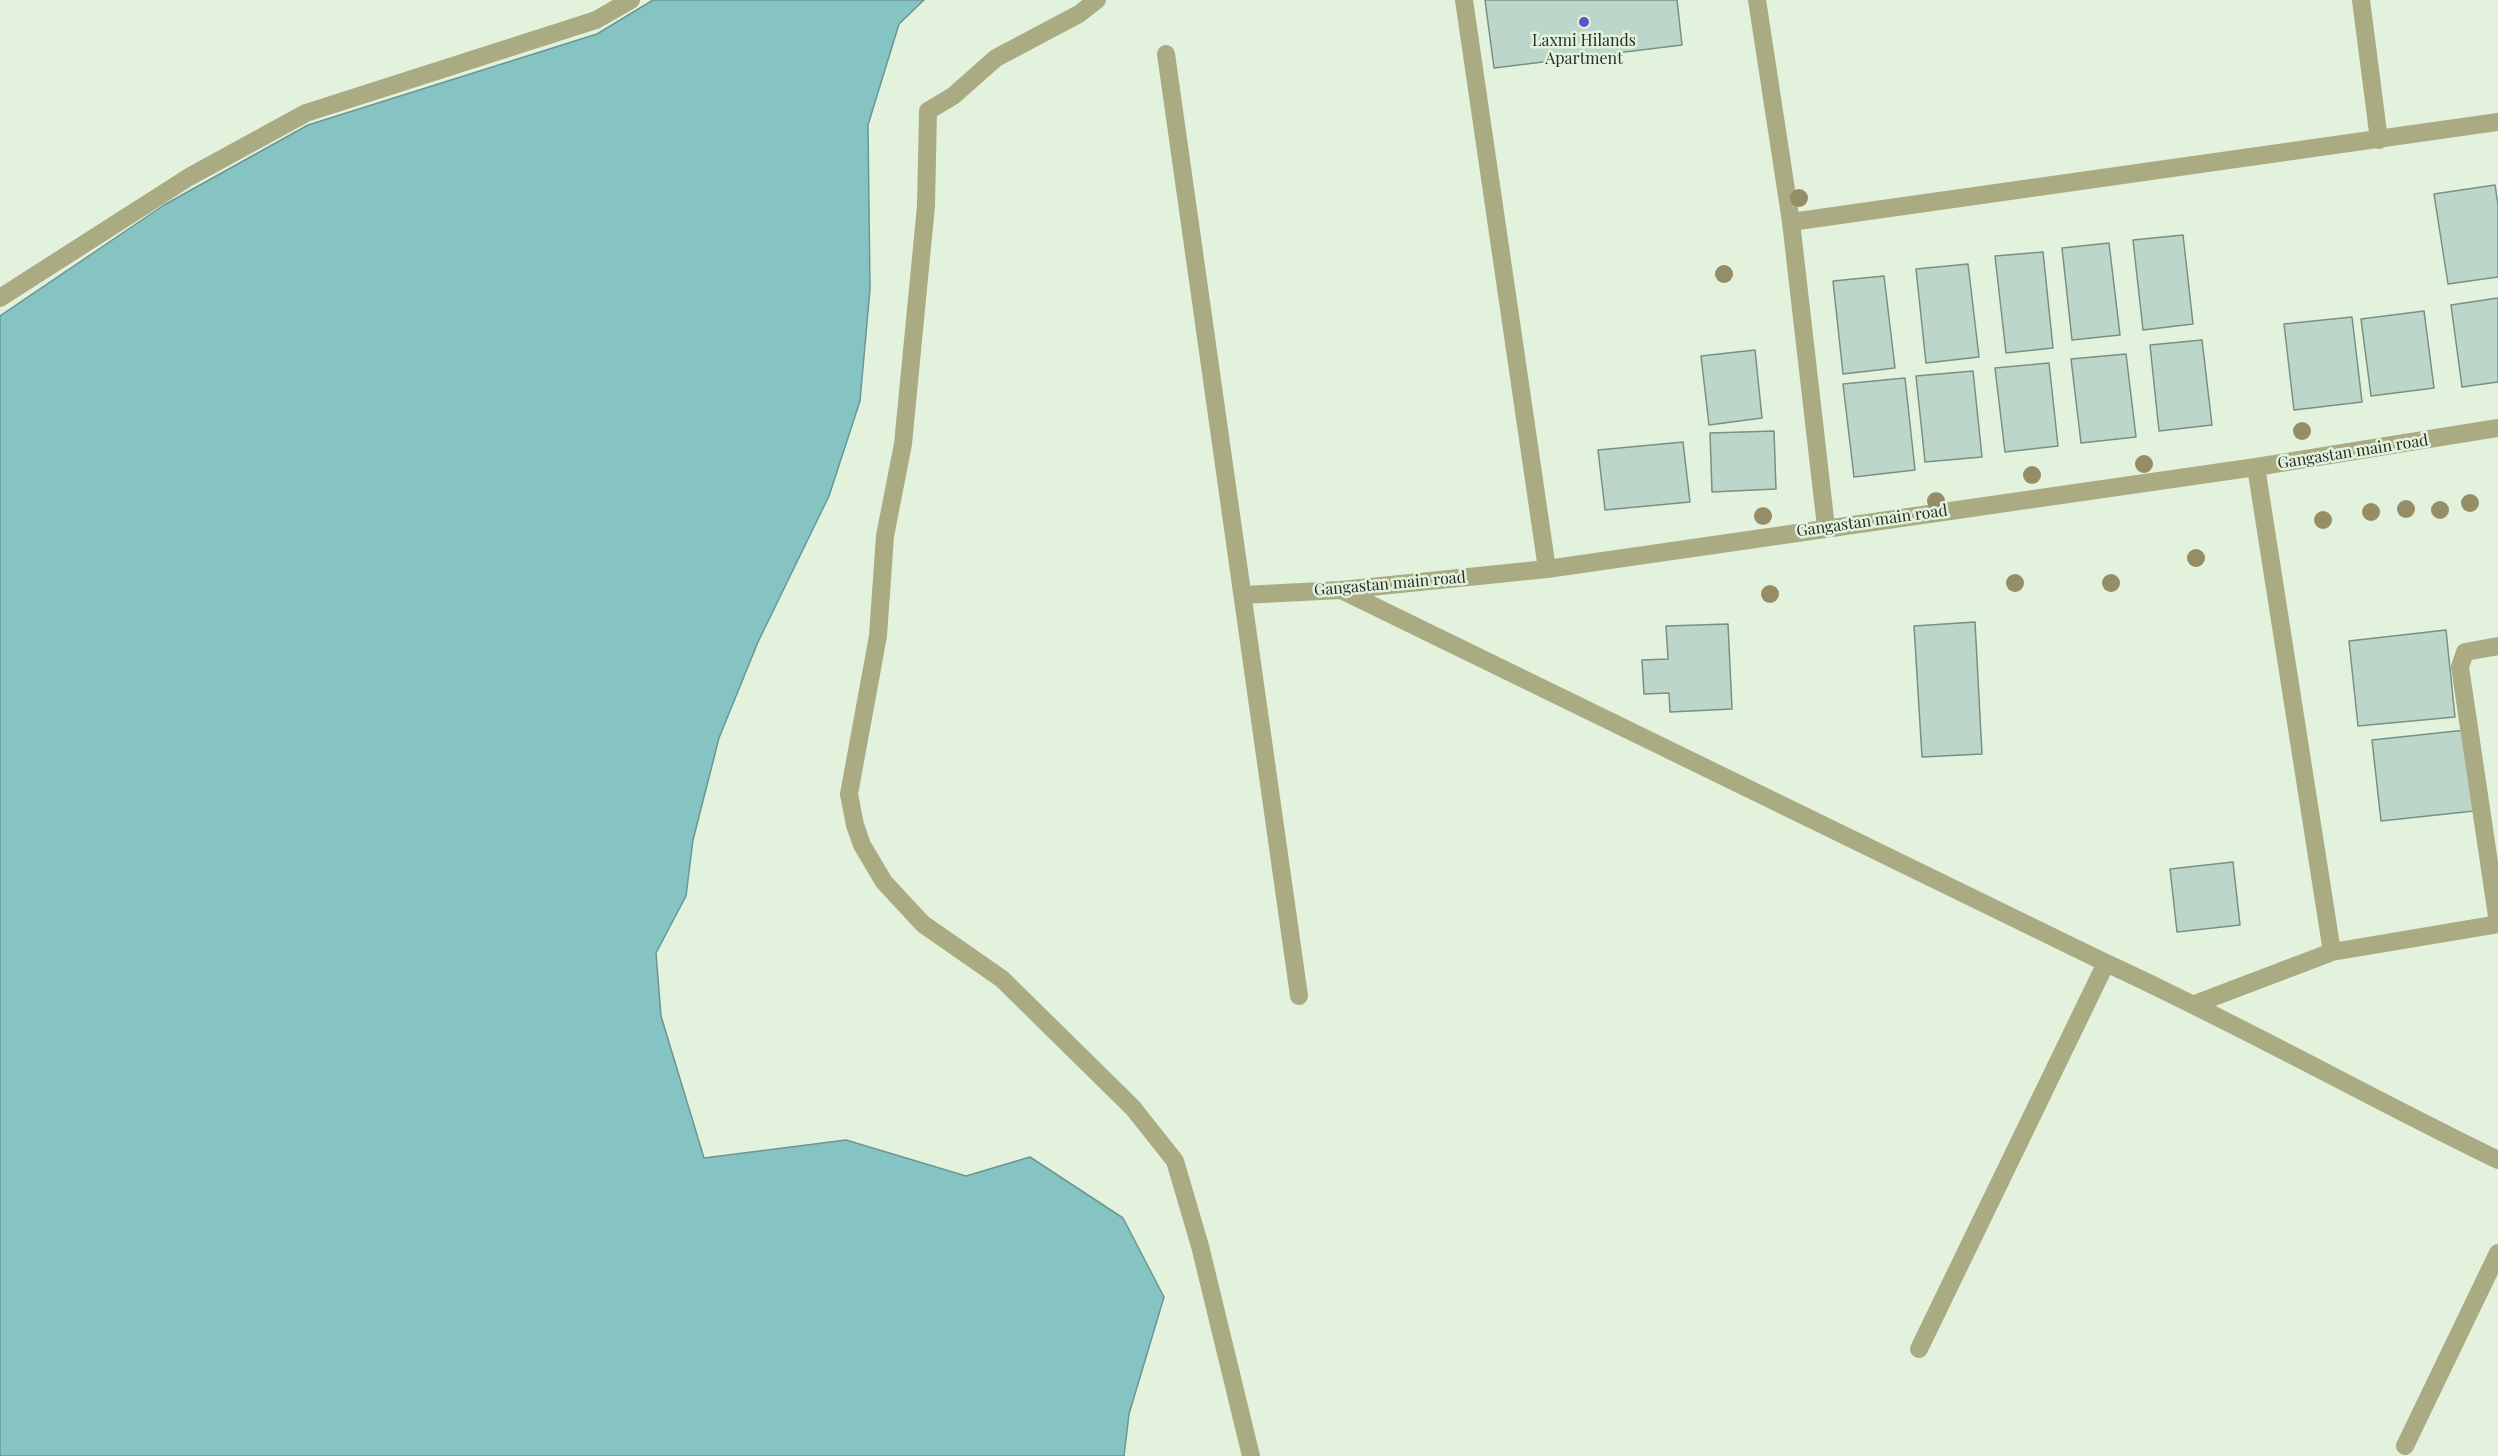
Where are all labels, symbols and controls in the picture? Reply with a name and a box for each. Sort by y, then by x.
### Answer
marker: Laxmi Hilands Apartment [1577,15,1591,29]
place label: Laxmi Hilands Apartment [1532,31,1636,69]
street label: Gangastan main road [2276,431,2430,473]
street label: Gangastan main road [1795,501,1949,541]
street label: Gangastan main road [1313,568,1467,600]

